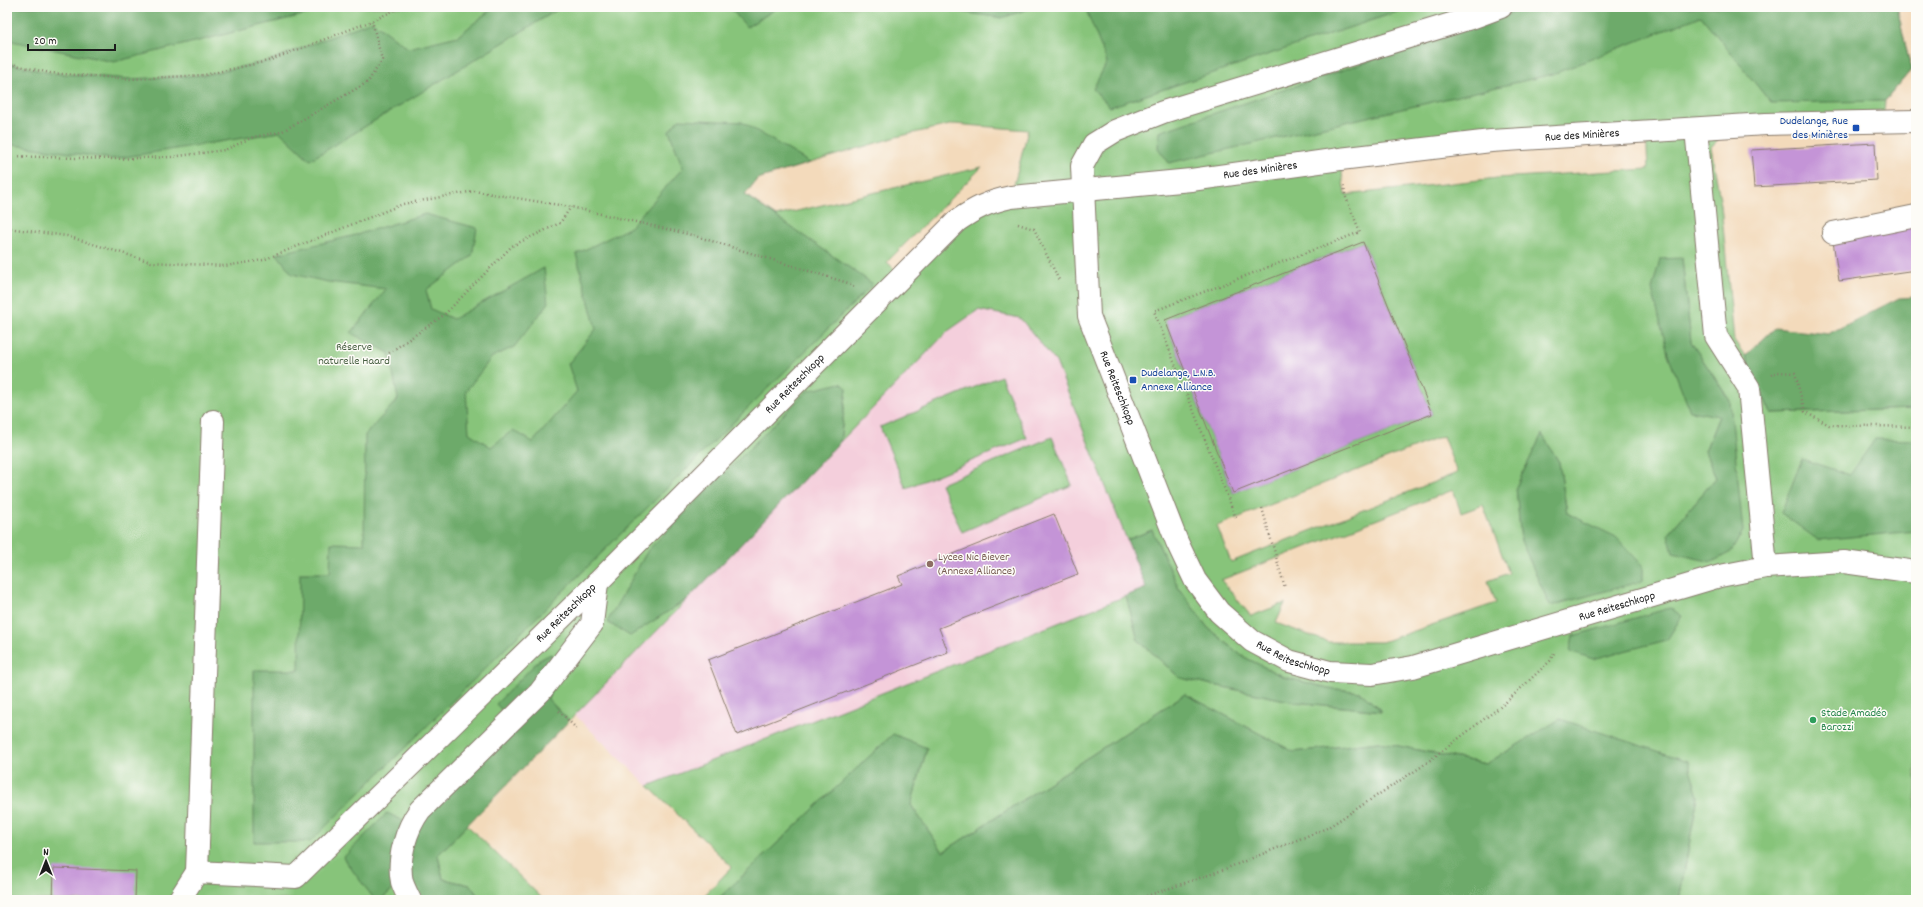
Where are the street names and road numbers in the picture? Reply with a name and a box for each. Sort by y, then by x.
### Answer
street label: Rue des Minières [1544,125,1620,146]
street label: Rue des Minières [1222,157,1298,184]
street label: Rue Reiteschkopp [1095,348,1139,428]
street label: Rue Reiteschkopp [761,350,829,418]
street label: Rue Reiteschkopp [532,580,600,647]
street label: Rue Reiteschkopp [1577,587,1657,626]
street label: Rue Reiteschkopp [1253,636,1332,680]

